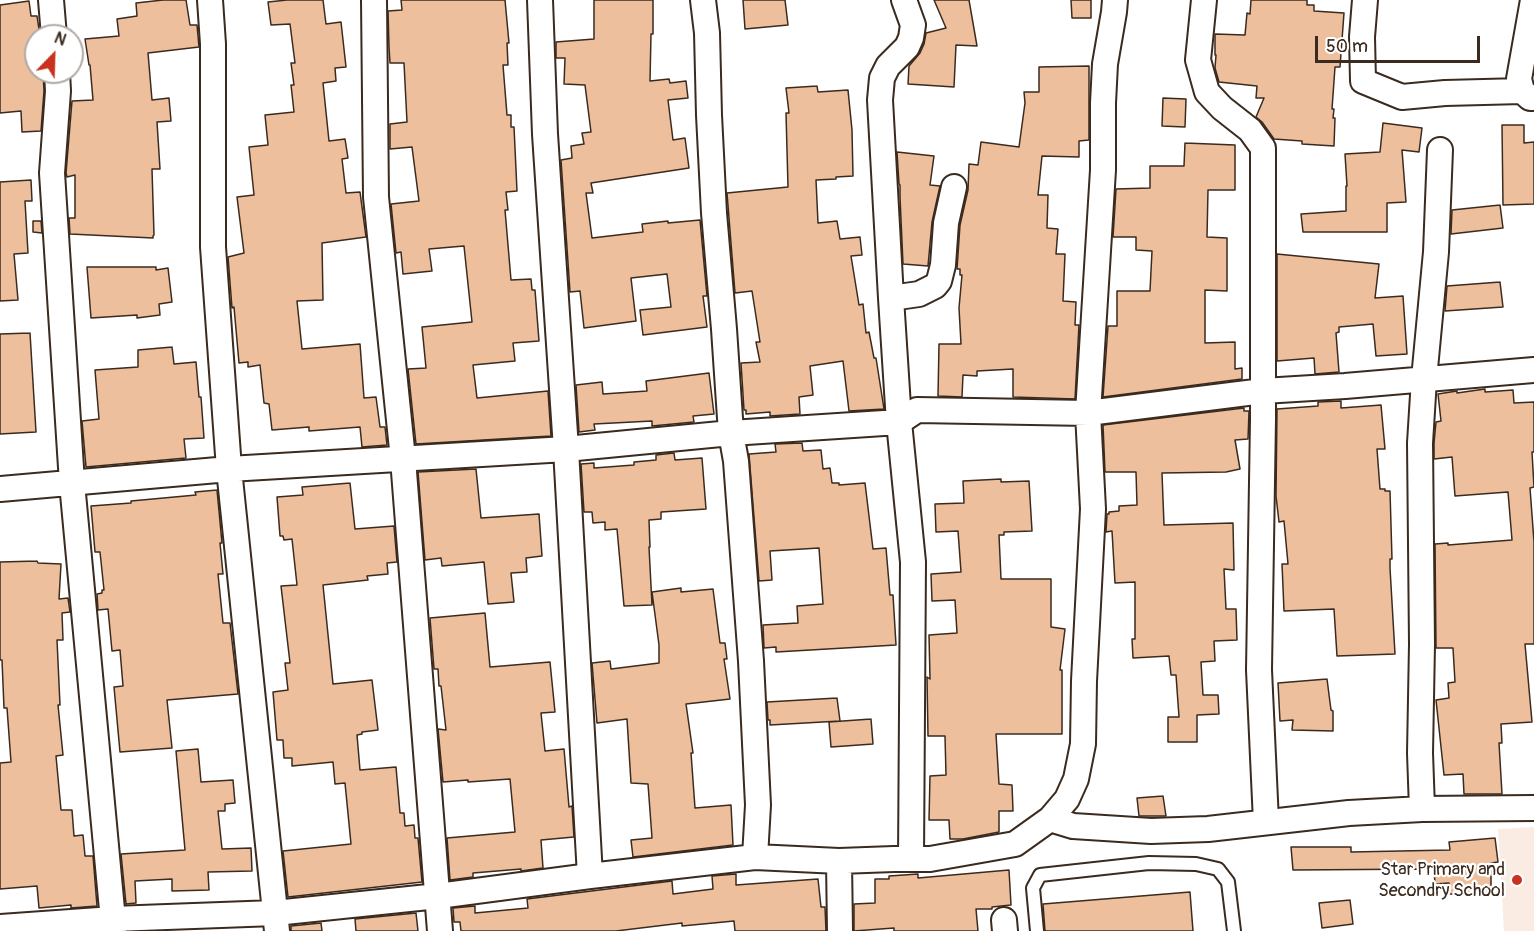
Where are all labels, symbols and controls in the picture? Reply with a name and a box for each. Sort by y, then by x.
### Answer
north arrow [24,24,84,84]
scale bar [1318,24,1483,62]
text: N [51,28,69,51]
text: 50 m [1326,35,1368,58]
place label: Star Primary and Secondry School [1378,859,1505,902]
marker: Star Primary and Secondry School [1510,873,1524,887]

